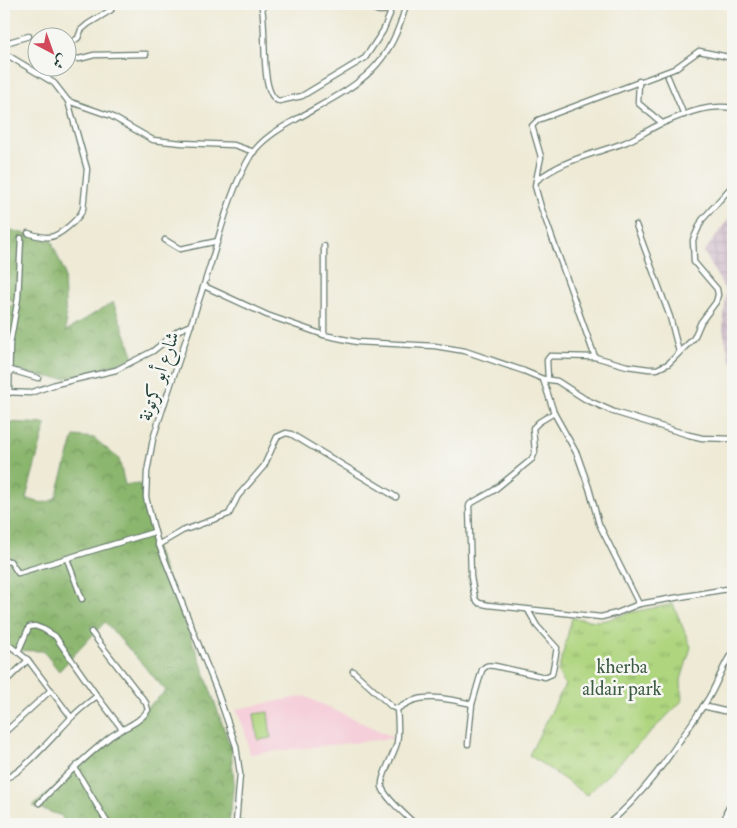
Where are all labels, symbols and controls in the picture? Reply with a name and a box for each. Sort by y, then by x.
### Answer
north arrow [28,28,78,78]
text: ش [49,50,71,72]
street label: شارع أبو كرتونة [132,328,188,425]
park label: kherba aldair park [582,655,662,702]

